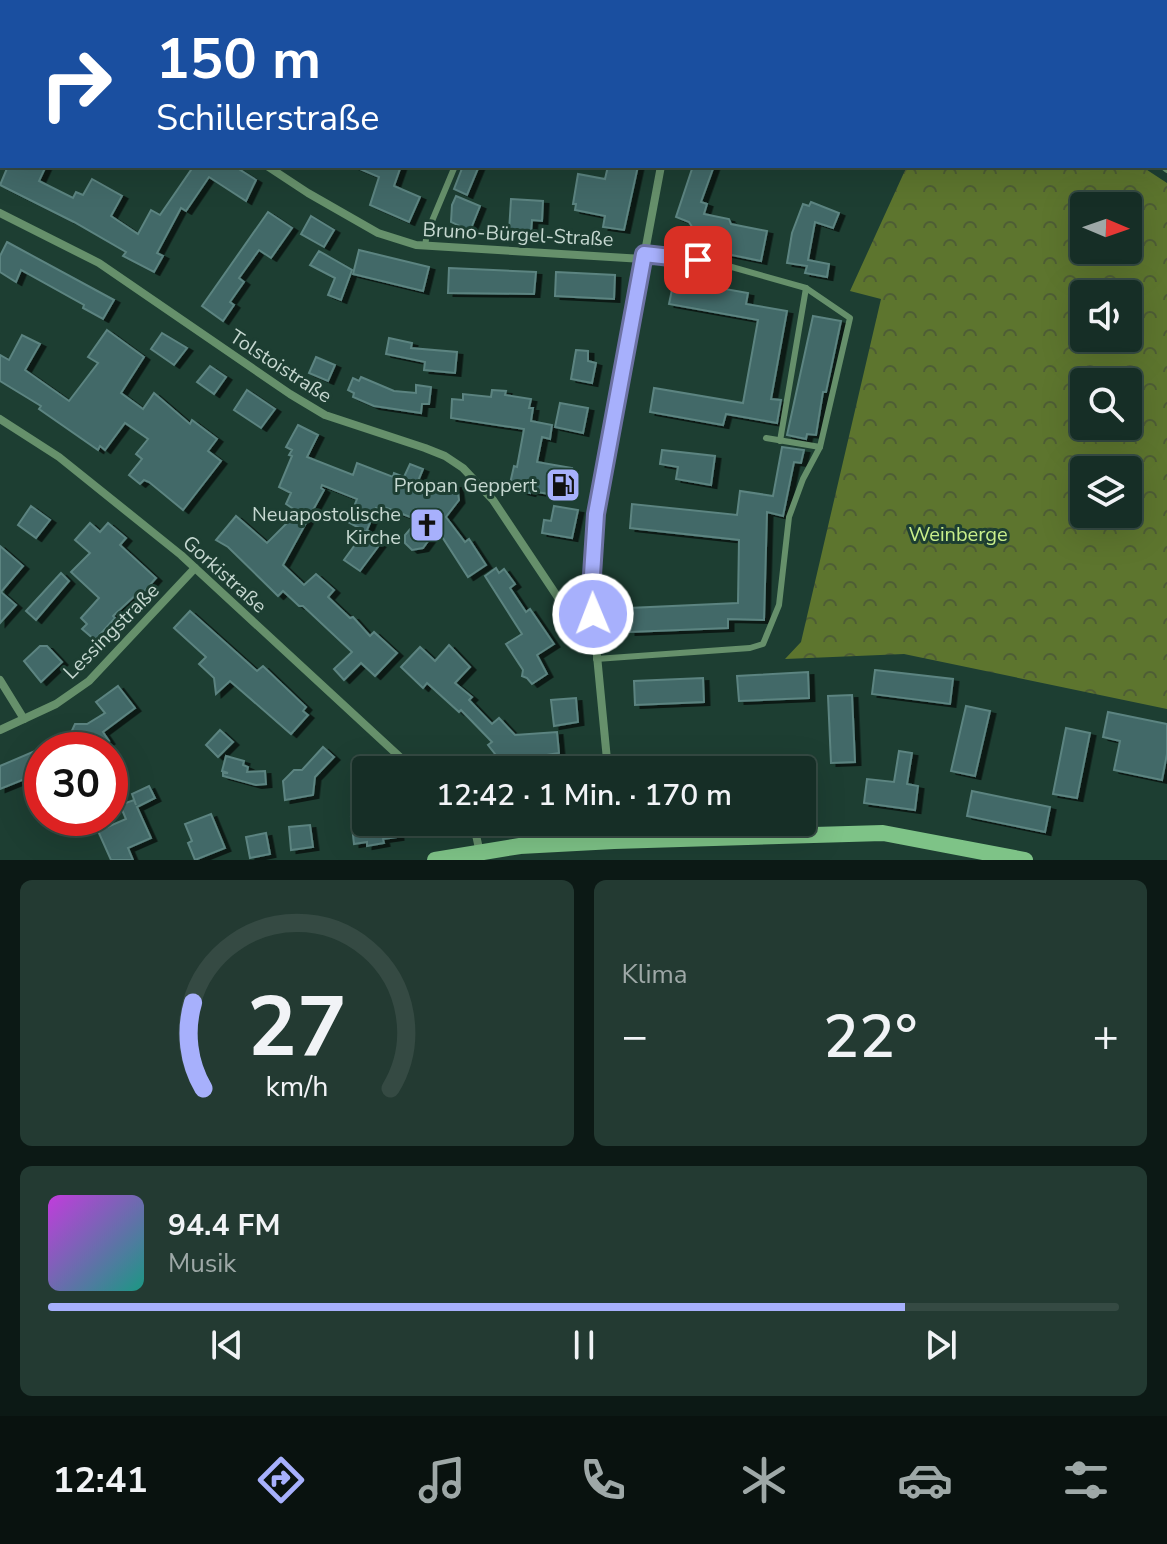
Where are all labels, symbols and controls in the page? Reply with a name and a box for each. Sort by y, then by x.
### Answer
text: 150 m [156,21,321,98]
icon: right [24,32,128,136]
text: Schillerstraße [156,94,379,143]
north arrow [1070,192,1142,264]
map controls [1070,192,1142,528]
street label: Bruno-Bürgel-Straße [422,216,614,253]
pin [664,226,732,294]
icon: arrive [676,238,720,282]
button: sound [1070,280,1142,352]
street label: Tolstoistraße [224,323,337,410]
button: search [1070,368,1142,440]
button: layers [1070,456,1142,528]
fuel station icon: Propan Geppert [544,466,582,504]
place label: Propan Geppert [394,472,538,499]
place label: Neuapostolische Kirche [252,501,401,551]
church icon: Neuapostolische Kirche [408,506,446,544]
park label: Weinberge [908,521,1008,548]
street label: Gorkistraße [177,529,273,619]
position arrow [551,572,635,656]
street label: Lessingstraße [57,577,165,685]
speed limit sign: 30 [24,732,128,836]
text: 12:42 · 1 Min. · 170 m [436,775,732,816]
text: Klima [622,957,688,992]
text: 27 [247,971,347,1084]
text: 22° [823,996,918,1078]
text: − [622,1007,648,1067]
text: + [1093,1007,1119,1067]
text: km/h [265,1067,328,1106]
text: 94.4 FM [168,1205,280,1246]
text: Musik [168,1246,236,1281]
icon: previous [205,1323,249,1367]
icon: pause [562,1323,606,1367]
icon: next [919,1323,963,1367]
icon: directions [253,1452,309,1508]
icon: music [414,1452,470,1508]
icon: phone [575,1452,631,1508]
icon: climate [736,1452,792,1508]
icon: car [897,1452,953,1508]
icon: filters [1058,1452,1114,1508]
text: 12:41 [53,1456,148,1505]

